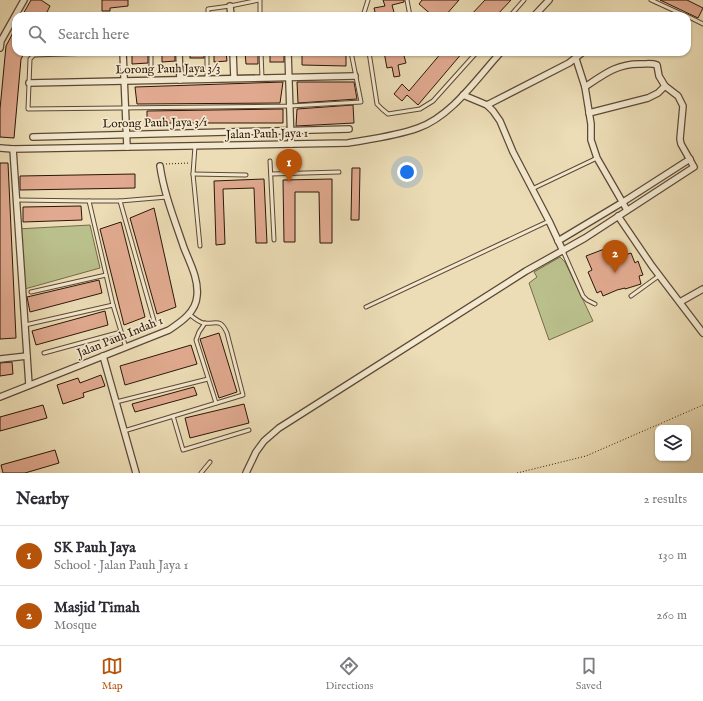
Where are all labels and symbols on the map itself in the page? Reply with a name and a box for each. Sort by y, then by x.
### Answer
street label: Lorong Pauh Jaya 3/3 [115,61,221,78]
street label: Lorong Pauh Jaya 3/1 [102,115,208,132]
street label: Jalan Pauh Jaya 1 [224,126,308,143]
pin: 1 [276,149,302,182]
your location [397,162,417,182]
pin: 2 [602,240,628,273]
street label: Jalan Pauh Indah 1 [73,313,165,363]

